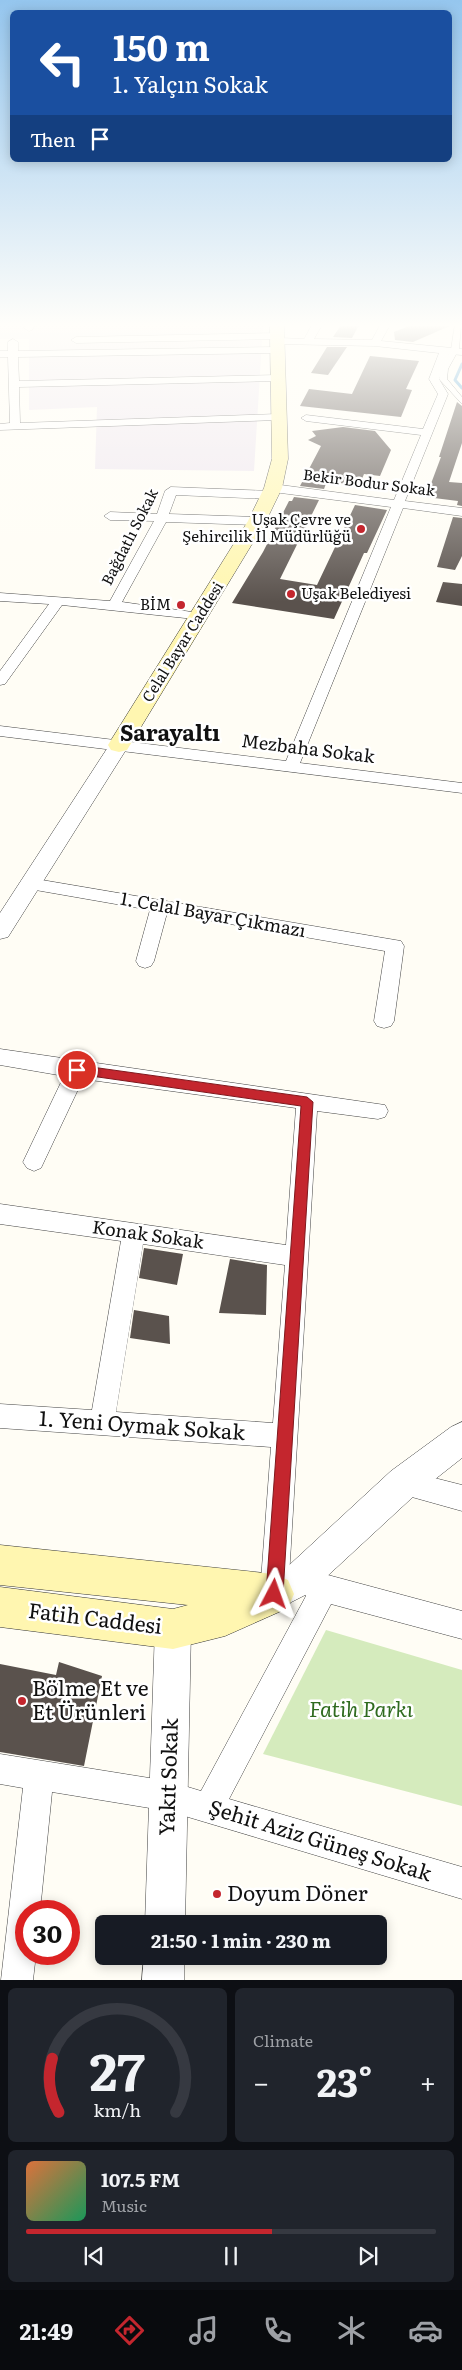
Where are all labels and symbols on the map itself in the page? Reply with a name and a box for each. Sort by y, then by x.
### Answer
street label: Bekir Bodur Sokak [302,462,437,501]
street label: Bağdatlı Sokak [94,483,163,589]
place label: Uşak Çevre ve Şehircilik İl Müdürlüğü [182,507,351,547]
marker: Uşak Çevre ve Şehircilik İl Müdürlüğü [355,523,367,535]
street label: Celal Bayar Caddesi [135,576,228,706]
place label: Uşak Belediyesi [301,581,411,604]
marker: Uşak Belediyesi [285,588,297,600]
place label: BİM [140,592,171,615]
marker: BİM [175,599,187,611]
district label: Sarayaltı [120,715,220,748]
street label: Mezbaha Sokak [240,726,377,769]
street label: 1. Celal Bayar Çıkmazı [119,884,308,943]
pin [56,1049,98,1091]
street label: Konak Sokak [91,1212,207,1255]
street label: 1. Yeni Oymak Sokak [38,1401,246,1446]
position arrow [247,1567,299,1619]
street label: Fatih Caddesi [27,1593,164,1640]
place label: Bölme Et ve Et Ürünleri [32,1671,149,1726]
park label: Fatih Parkı [309,1692,414,1723]
marker: Bölme Et ve Et Ürünleri [16,1695,28,1707]
street label: Yakıt Sokak [149,1717,184,1836]
street label: Şehit Aziz Güneş Sokak [205,1790,436,1887]
place label: Doyum Döner [227,1876,368,1907]
marker: Doyum Döner [211,1888,223,1900]
speed limit sign: 30 [15,1900,80,1965]

